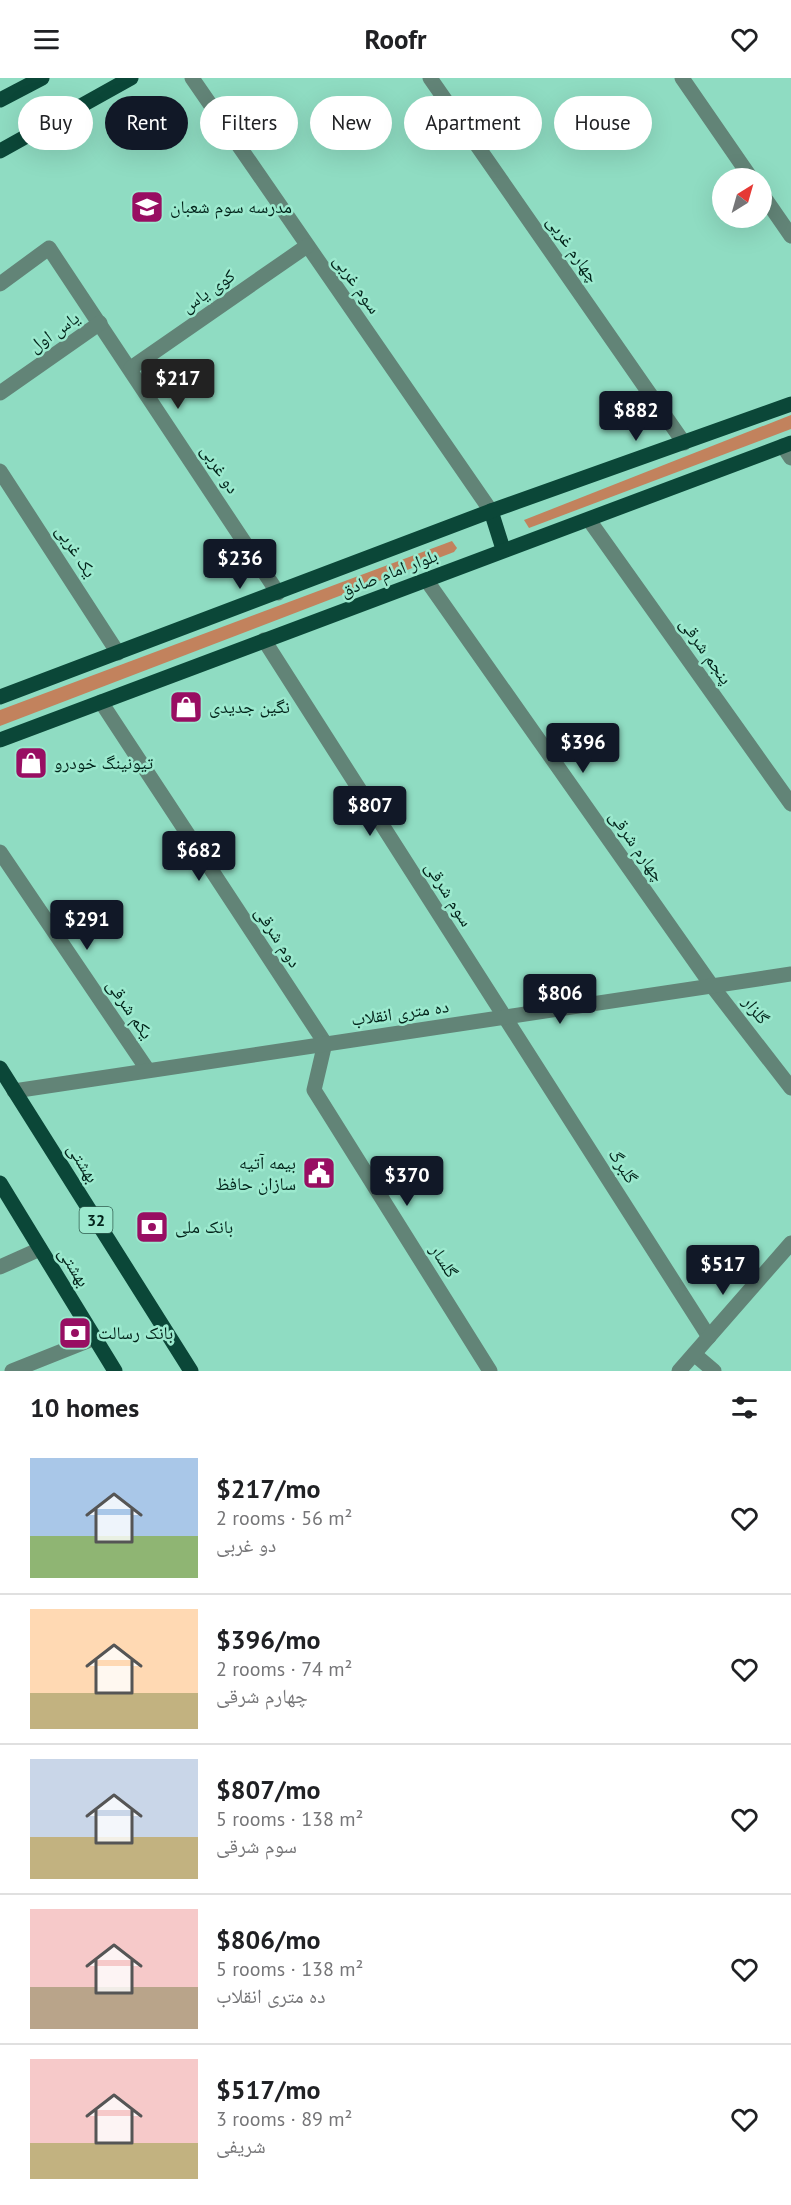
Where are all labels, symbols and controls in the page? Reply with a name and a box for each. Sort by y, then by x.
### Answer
text: Roofr [365,22,426,56]
icon: menu [30,23,63,56]
icon: heart [728,23,761,56]
chip: Buy [18,96,93,150]
chip: Rent [105,96,188,150]
chip: Filters [200,96,298,150]
chip: New [310,96,392,150]
chip: Apartment [404,96,542,150]
chip: House [554,96,652,150]
north arrow [712,168,772,228]
map controls [712,168,772,228]
school or university icon: مدرسه سوم شعبان [129,189,165,225]
place label: مدرسه سوم شعبان [170,195,292,219]
street label: چهارم غربی [541,211,605,287]
street label: سوم غربی [328,249,386,319]
street label: کوی یاس [176,263,240,317]
street label: یاس اول [24,306,84,357]
pin: $217 [142,359,214,410]
text: $217 [155,365,201,391]
pin: $882 [600,391,672,442]
text: $882 [613,397,659,423]
street label: دو غربی [196,440,245,498]
street label: یک غربی [51,520,102,582]
pin: $236 [204,539,276,590]
street label: بلوار امام صادق [337,543,441,603]
text: $236 [217,545,263,571]
street label: پنجم شرقی [674,613,738,689]
shop icon: نگین جدیدی [168,689,204,725]
place label: نگین جدیدی [209,695,290,718]
pin: $396 [547,723,619,774]
text: $396 [560,729,606,755]
shop icon: تیونینگ خودرو [13,745,49,781]
place label: تیونینگ خودرو [54,751,153,774]
pin: $807 [334,786,406,837]
text: $807 [347,792,393,818]
street label: چهارم شرقی [604,805,670,887]
pin: $682 [163,831,235,882]
text: $682 [176,837,222,863]
street label: سوم شرقی [420,857,478,931]
pin: $291 [51,900,123,951]
street label: دوم شرقی [249,902,307,972]
text: $291 [64,906,110,932]
street label: یکم شرقی [101,974,159,1044]
pin: $806 [524,974,596,1025]
text: $806 [537,980,583,1006]
street label: گلزار [737,990,775,1029]
street label: ده متری انقلاب [350,994,450,1031]
street label: بهشتى [62,1139,104,1187]
street label: گلبرگ [604,1144,644,1188]
place label: بیمه آتیه سازان حافظ [216,1151,296,1195]
public building icon: بیمه آتیه سازان حافظ [301,1155,337,1191]
pin: $370 [371,1156,443,1207]
text: $370 [384,1162,430,1188]
road number: 32 [80,1207,112,1233]
bank icon: بانک ملی [134,1209,170,1245]
place label: بانک ملی [175,1215,233,1238]
street label: گلسار [425,1239,464,1282]
street label: بهشتی [53,1243,95,1291]
pin: $517 [687,1245,759,1296]
text: $517 [700,1251,746,1277]
bank icon: بانک رسالت [57,1315,93,1351]
place label: بانک رسالت [98,1321,173,1344]
text: 10 homes [30,1391,139,1424]
icon: filters [728,1391,761,1424]
text: $217/mo [216,1472,320,1505]
icon: home [78,1482,150,1554]
icon: heart [728,1502,761,1535]
text: 2 rooms · 56 m² [216,1505,352,1531]
text: دو غربی [216,1532,276,1558]
text: $396/mo [216,1623,320,1656]
icon: home [78,1633,150,1705]
icon: heart [728,1653,761,1686]
text: 2 rooms · 74 m² [216,1656,352,1682]
text: چهارم شرقی [216,1683,308,1709]
text: $807/mo [216,1773,320,1806]
icon: home [78,1783,150,1855]
icon: heart [728,1803,761,1836]
text: 5 rooms · 138 m² [216,1806,363,1832]
text: سوم شرقی [216,1833,297,1859]
text: $806/mo [216,1923,320,1956]
icon: home [78,1933,150,2005]
icon: heart [728,1953,761,1986]
text: 5 rooms · 138 m² [216,1956,363,1982]
text: ده متری انقلاب [216,1983,326,2009]
text: $517/mo [216,2073,320,2106]
icon: home [78,2083,150,2155]
icon: heart [728,2103,761,2136]
text: 3 rooms · 89 m² [216,2106,352,2132]
text: شریفی [216,2133,266,2159]

